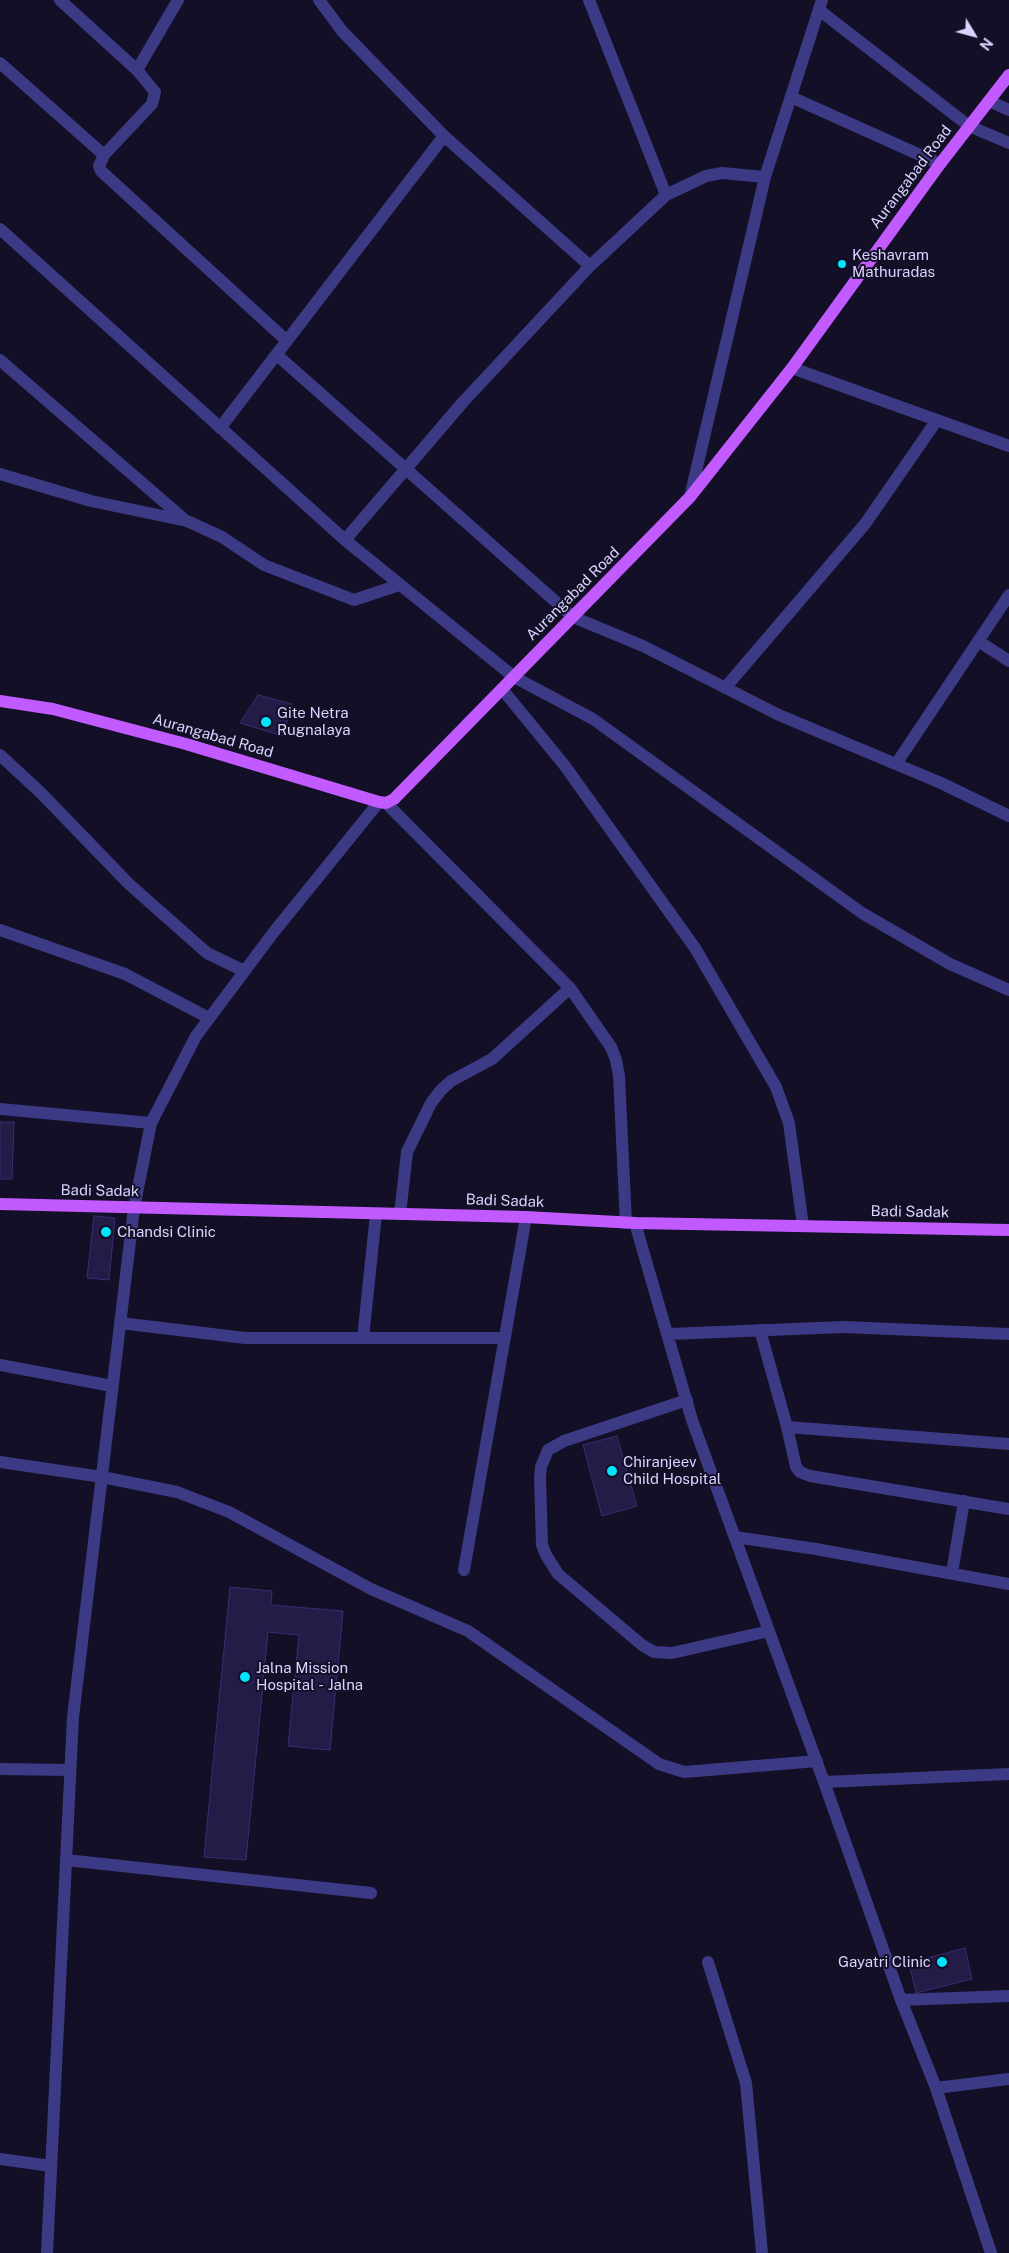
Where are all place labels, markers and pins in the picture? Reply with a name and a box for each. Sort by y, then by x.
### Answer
place label: Keshavram Mathuradas [852,246,935,281]
marker: Keshavram Mathuradas [836,258,848,270]
place label: Gite Netra Rugnalaya [277,704,351,739]
marker: Gite Netra Rugnalaya [259,715,273,729]
place label: Chandsi Clinic [117,1223,216,1241]
marker: Chandsi Clinic [99,1225,113,1239]
place label: Chiranjeev Child Hospital [623,1453,721,1488]
marker: Chiranjeev Child Hospital [605,1464,619,1478]
place label: Jalna Mission Hospital - Jalna [256,1659,363,1694]
marker: Jalna Mission Hospital - Jalna [238,1670,252,1684]
place label: Gayatri Clinic [838,1953,931,1971]
marker: Gayatri Clinic [935,1955,949,1969]

